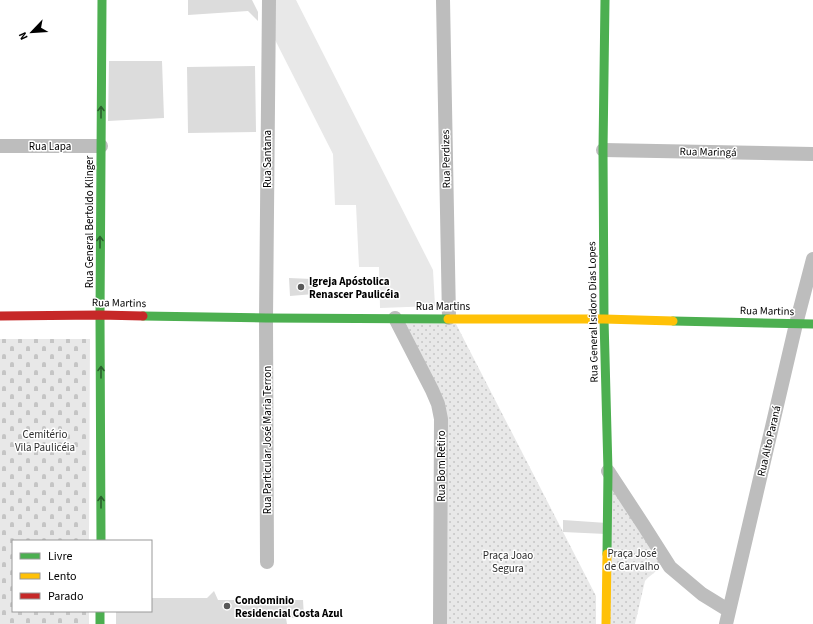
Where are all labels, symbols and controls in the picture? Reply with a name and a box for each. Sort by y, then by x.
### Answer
north arrow [12,12,52,52]
text: N [15,30,32,43]
one-way arrow [97,106,105,119]
street label: Rua Perdizes [438,129,454,188]
street label: Rua Santana [260,130,275,188]
street label: Rua Lapa [29,139,71,154]
street label: Rua Maringá [679,144,737,160]
street label: Rua General Bertoldo Klinger [82,155,97,288]
one-way arrow [96,236,104,249]
street label: Rua General Isidoro Dias Lopes [584,241,602,383]
place label: Igreja Apóstolica Renascer Paulicéia [309,274,399,302]
marker: Igreja Apóstolica Renascer Paulicéia [296,282,306,292]
street label: Rua Martins [92,295,147,311]
street label: Rua Martins [416,299,471,314]
street label: Rua Martins [740,303,795,319]
one-way arrow [97,366,105,379]
street label: Rua Particular José Maria Terron [260,366,275,514]
street label: Rua Alto Paraná [754,404,784,478]
park label: Cemitério Vila Paulicéia [15,427,75,455]
street label: Rua Bom Retiro [434,430,449,502]
one-way arrow [97,496,105,509]
legend [12,540,152,612]
park label: Praça José de Carvalho [605,546,659,574]
text: Livre [48,548,72,565]
park label: Praça Joao Segura [483,548,533,576]
text: Lento [48,568,77,585]
text: Parado [48,588,83,605]
place label: Condominio Residencial Costa Azul [235,593,343,621]
marker: Condominio Residencial Costa Azul [222,601,232,611]

